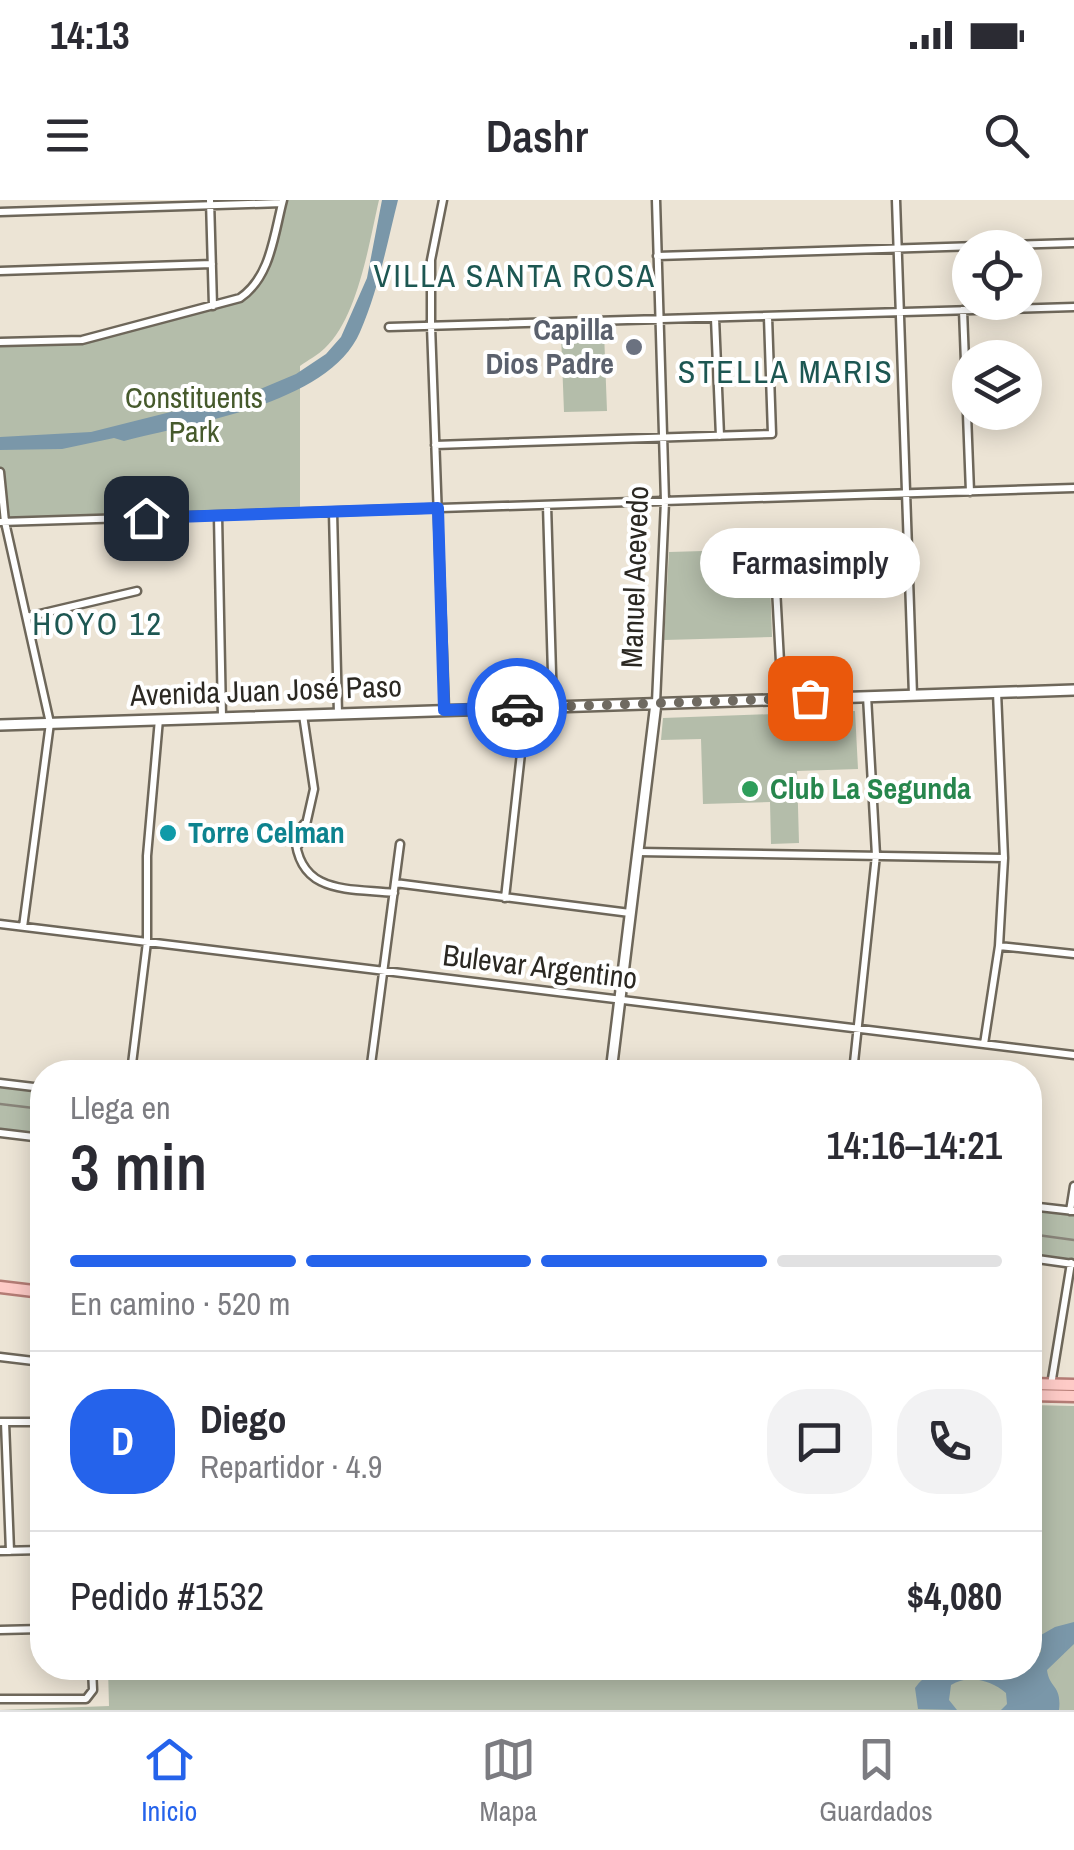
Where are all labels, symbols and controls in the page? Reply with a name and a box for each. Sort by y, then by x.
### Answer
text: 14:13 [50,10,130,61]
text: Dashr [486,105,588,166]
icon: menu [40,108,95,163]
icon: search [979,108,1034,163]
map controls [952,230,1042,430]
button: locate [952,230,1042,320]
district label: VILLA SANTA ROSA [373,254,657,297]
place label: Capilla Dios Padre [485,309,614,383]
marker: Capilla Dios Padre [623,336,645,358]
button: layers [952,340,1042,430]
district label: STELLA MARIS [678,350,894,393]
park label: Constituents Park [125,377,263,451]
pin [104,476,189,561]
street label: Manuel Acevedo [611,485,657,669]
icon: home [119,491,174,546]
callout: Farmasimply [700,528,920,598]
text: Farmasimply [731,541,889,584]
district label: HOYO 12 [32,602,164,645]
pin [768,656,853,741]
courier [467,658,567,758]
street label: Avenida Juan José Paso [128,665,402,715]
icon: bag [783,671,838,726]
icon: car [490,681,545,736]
place label: Club La Segunda [770,768,971,808]
marker: Club La Segunda [739,778,761,800]
place label: Torre Celman [188,812,345,852]
marker: Torre Celman [157,822,179,844]
street label: Bulevar Argentino [441,934,640,998]
text: Llega en [70,1086,171,1129]
text: 14:16–14:21 [826,1120,1002,1171]
text: 3 min [70,1123,207,1210]
text: En camino · 520 m [70,1282,290,1325]
button: chat [767,1389,872,1494]
button: phone [897,1389,1002,1494]
text: Diego [200,1394,287,1445]
text: D [111,1416,134,1467]
text: Repartidor · 4.9 [200,1445,382,1488]
text: Pedido #1532 [70,1571,264,1622]
text: $4,080 [907,1571,1002,1622]
tab: Inicio [141,1732,197,1830]
tab: Mapa [480,1732,537,1830]
tab: Guardados [819,1732,933,1830]

